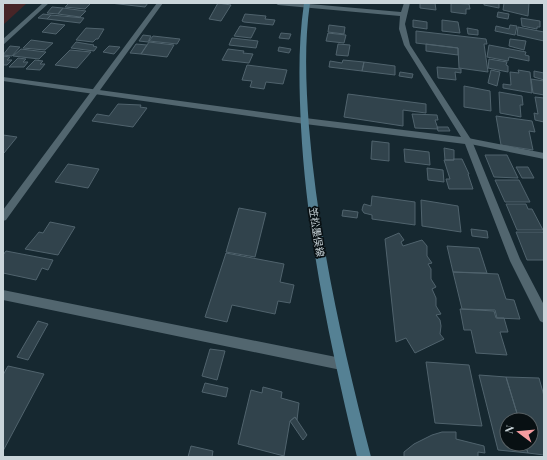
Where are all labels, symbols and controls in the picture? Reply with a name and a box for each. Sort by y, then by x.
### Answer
street label: 笠松墨俣線 [306,206,328,258]
north arrow [499,412,539,452]
text: N [501,423,517,435]

